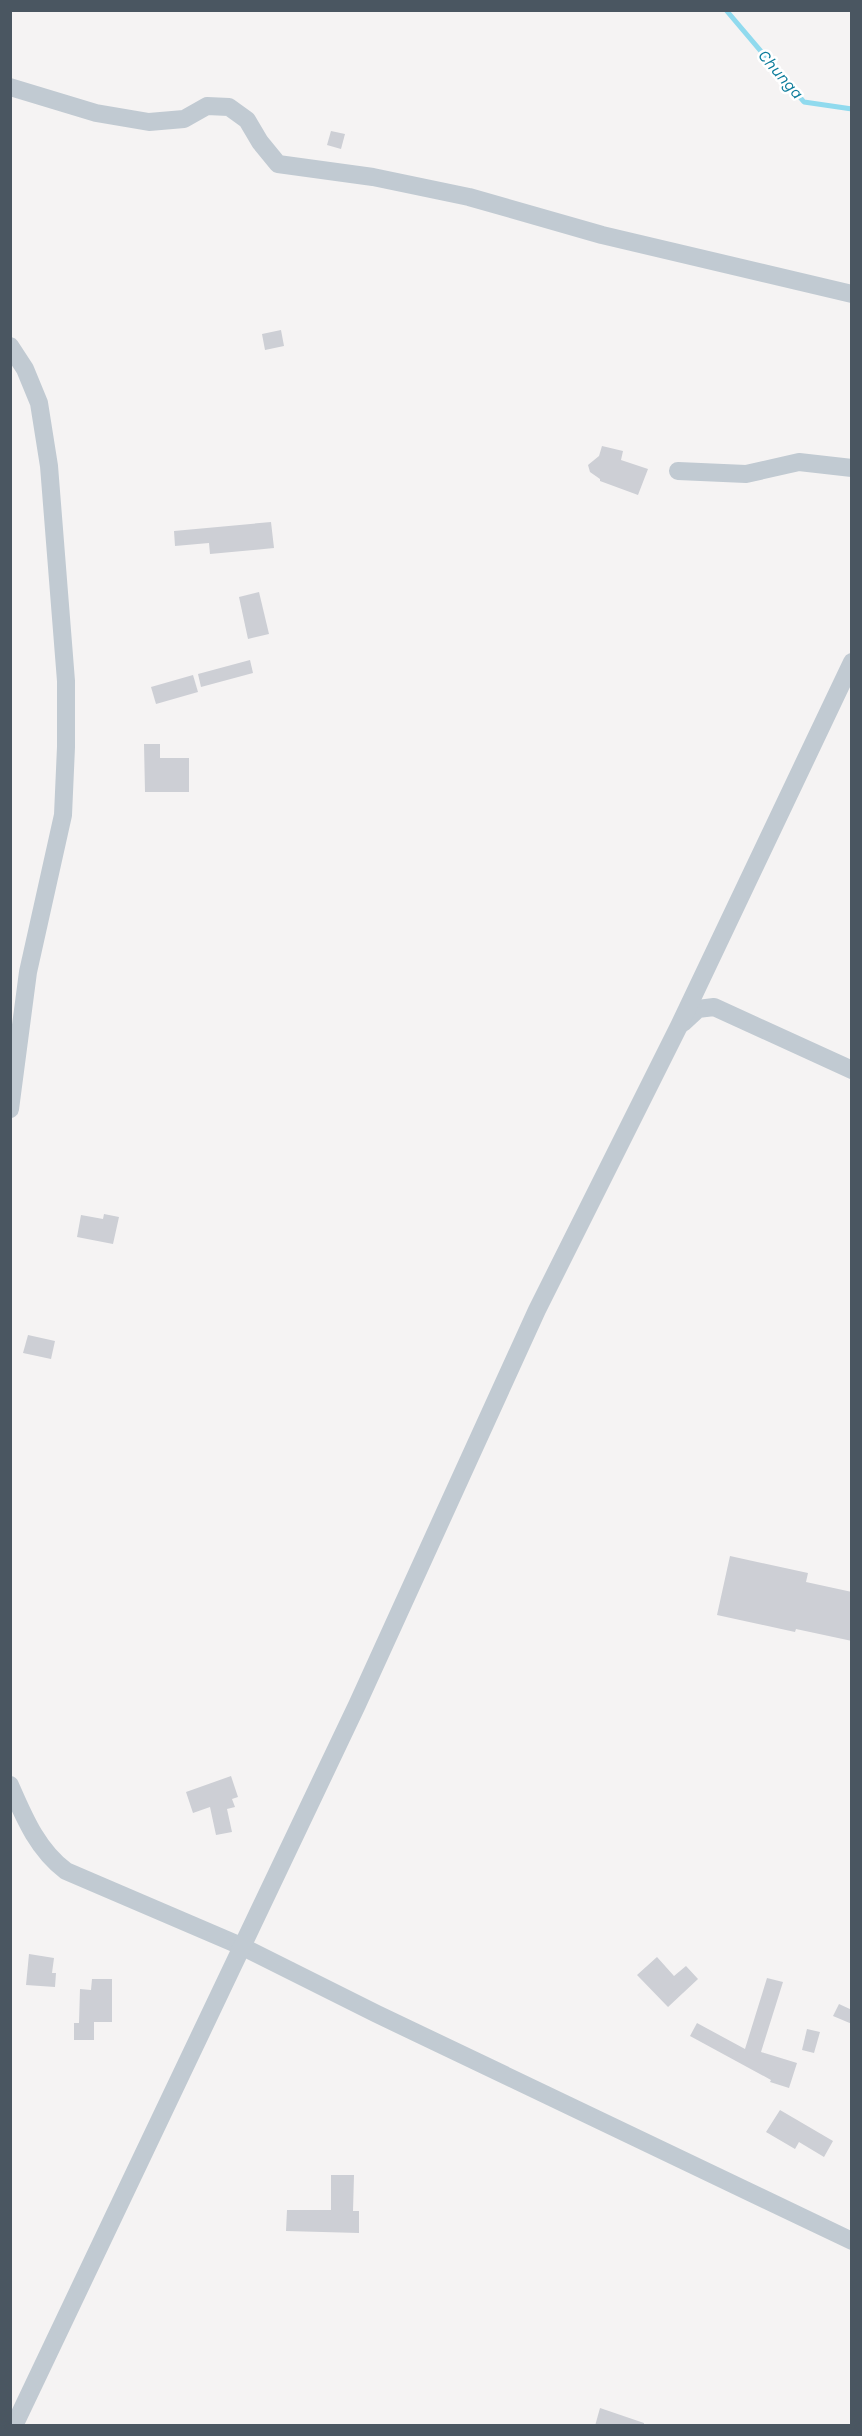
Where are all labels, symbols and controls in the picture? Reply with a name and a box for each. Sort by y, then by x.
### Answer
water label: Chunga [754,46,807,103]

